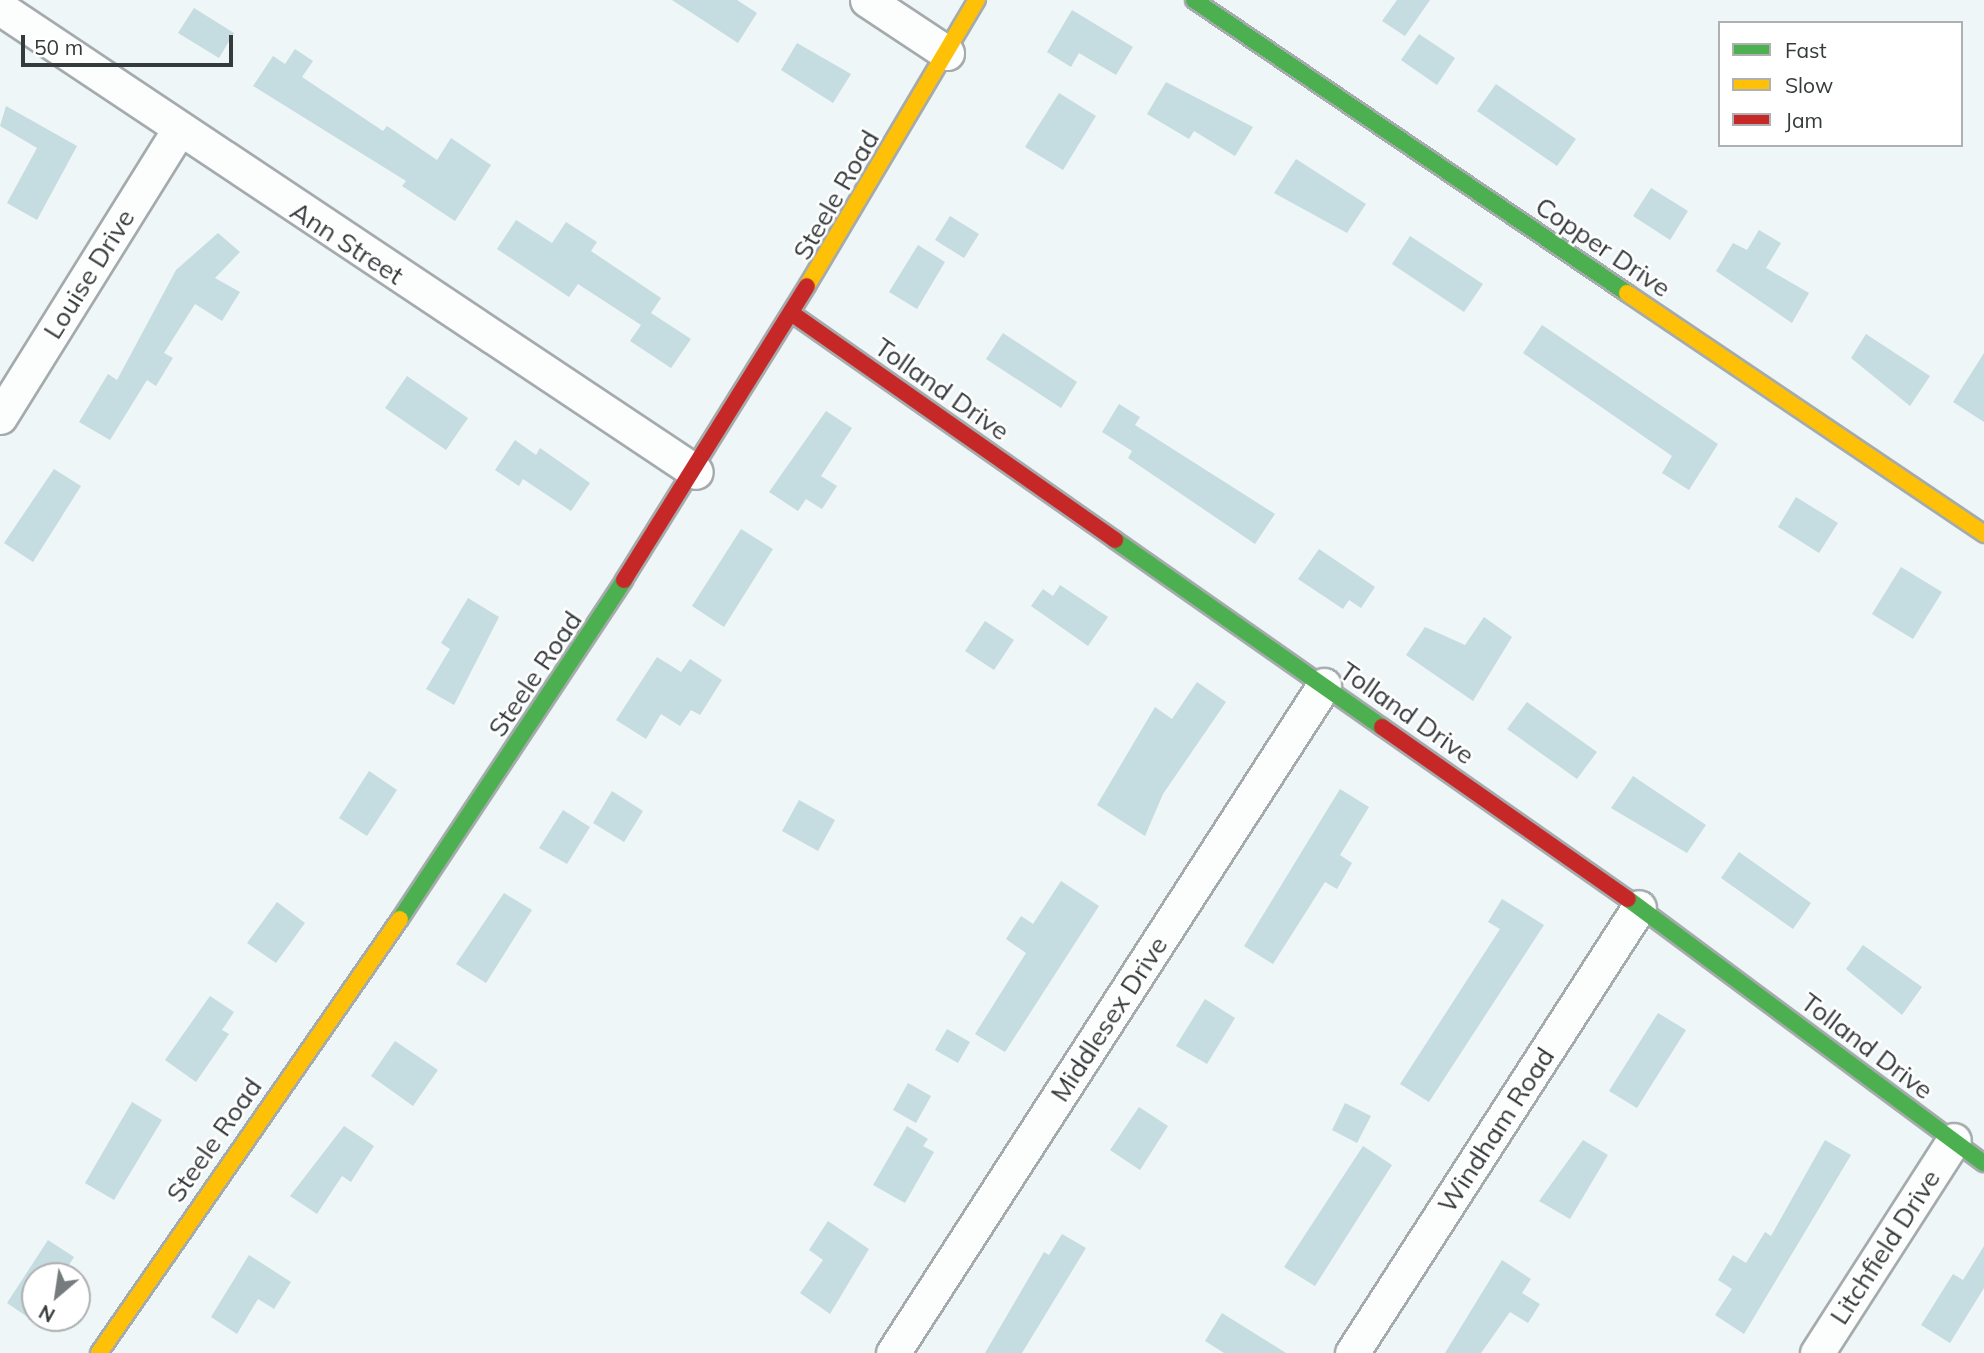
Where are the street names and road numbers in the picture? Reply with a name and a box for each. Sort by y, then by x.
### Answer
street label: Steele Road [786,125,886,265]
street label: Copper Drive [1530,190,1676,304]
street label: Ann Street [285,195,409,291]
street label: Louise Drive [37,204,141,344]
street label: Tolland Drive [869,331,1015,447]
street label: Steele Road [482,605,588,743]
street label: Tolland Drive [1334,655,1480,771]
street label: Middlesex Drive [1044,931,1174,1107]
street label: Tolland Drive [1795,986,1939,1106]
street label: Windham Road [1431,1042,1561,1218]
street label: Steele Road [160,1072,268,1208]
street label: Litchfield Drive [1823,1164,1947,1330]

